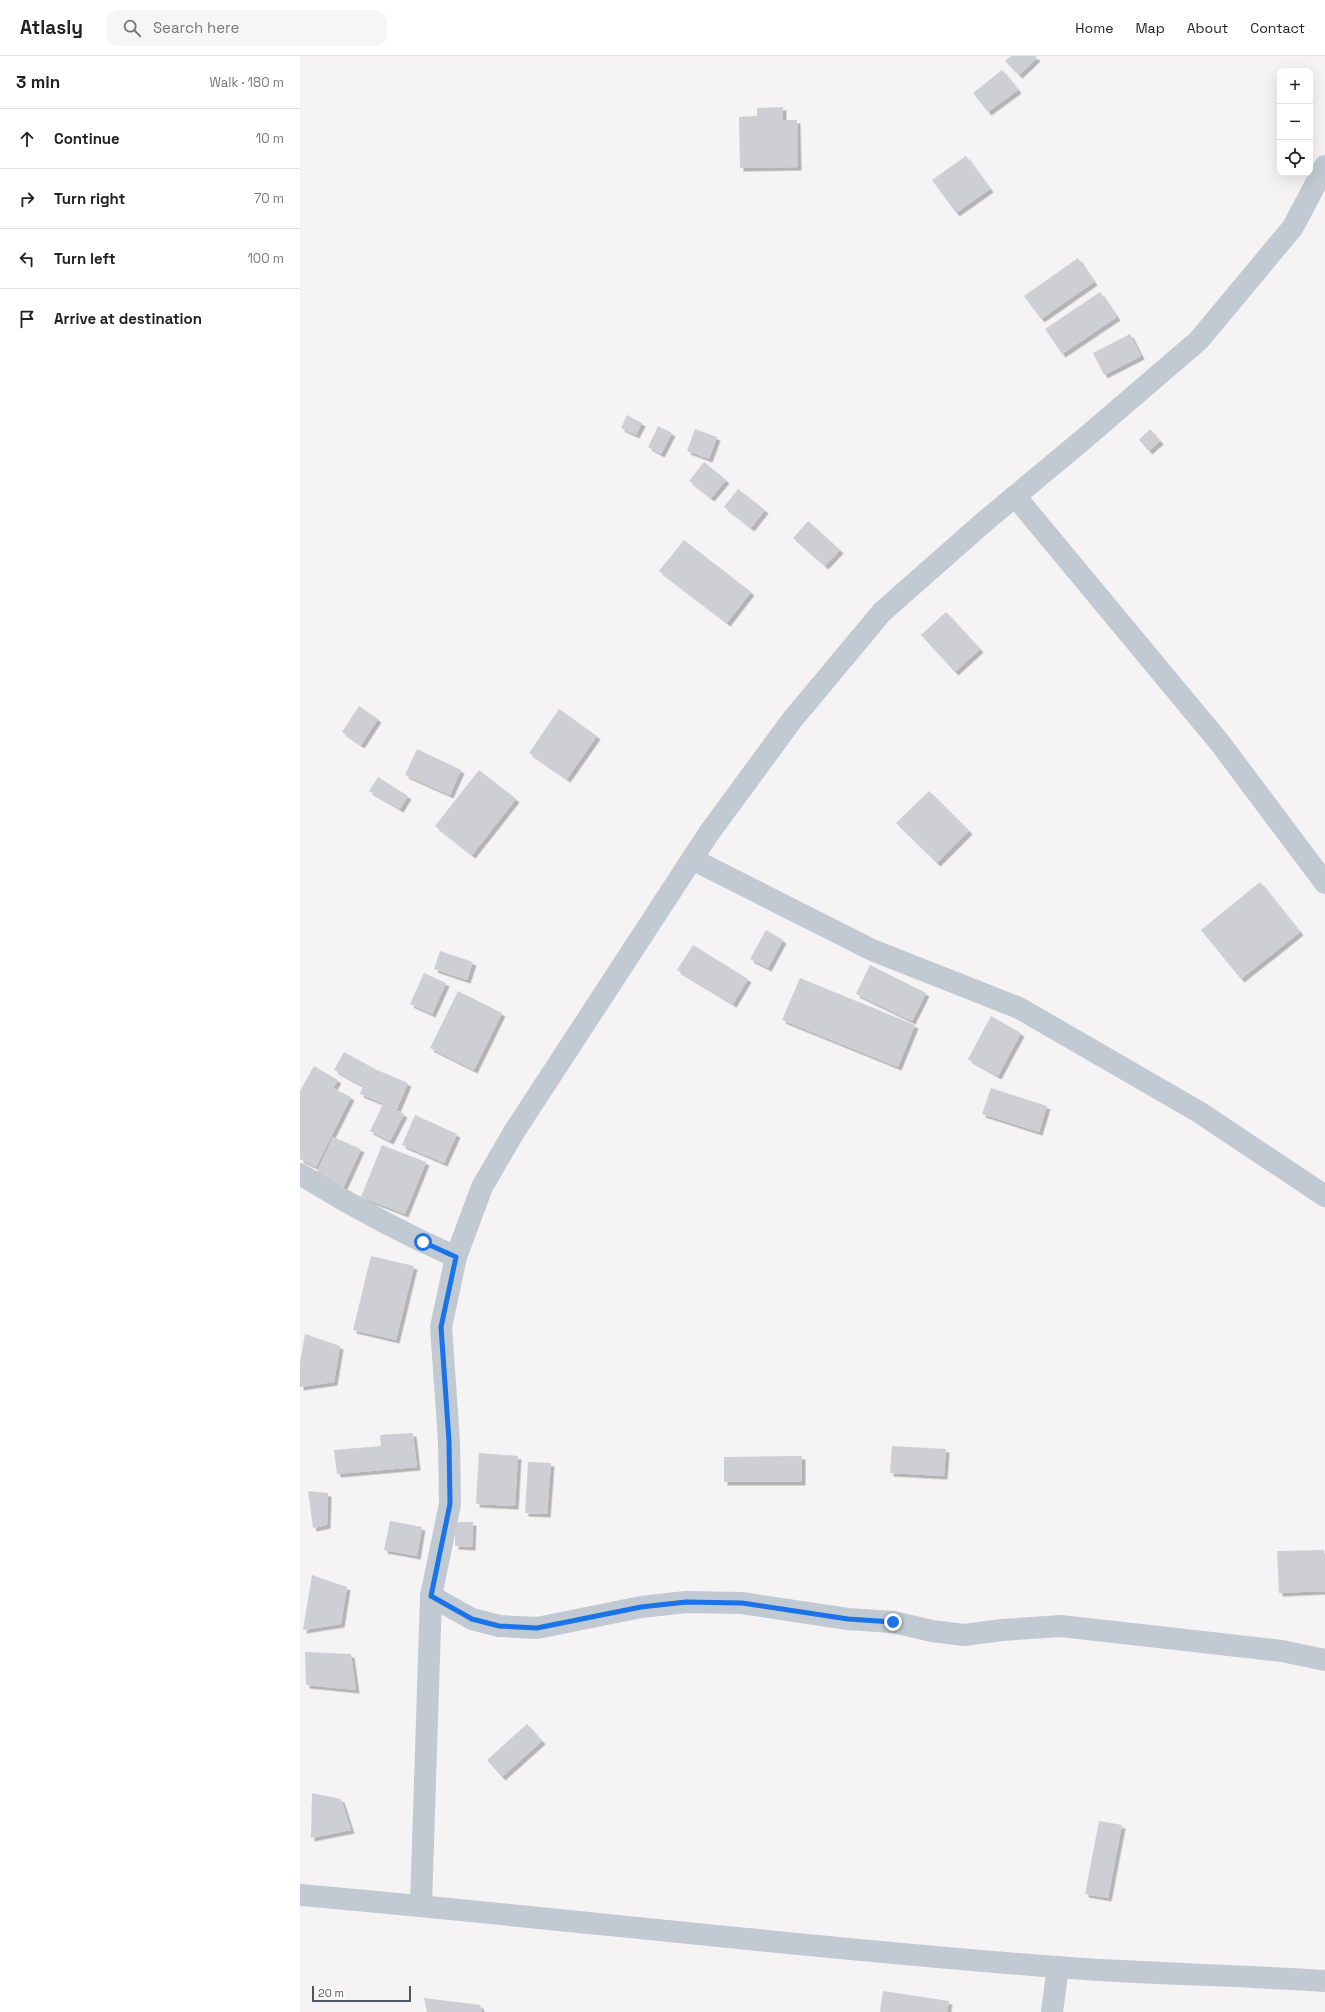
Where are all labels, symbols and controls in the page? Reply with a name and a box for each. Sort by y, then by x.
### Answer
search box [107,10,387,46]
text: Atlasly [20,15,83,40]
icon: search [121,17,143,39]
text: Search here [153,18,239,37]
text: Home [1075,19,1113,37]
text: Map [1135,19,1165,37]
text: About [1187,19,1228,37]
text: Contact [1250,19,1305,37]
map controls [1277,68,1313,176]
button: + [1277,68,1313,104]
text: 3 min [16,71,60,93]
text: Walk · 180 m [210,74,284,91]
button: − [1277,104,1313,140]
icon: ahead [16,128,38,150]
text: Continue [54,129,120,148]
text: 10 m [256,130,284,147]
button: locate [1277,140,1313,176]
icon: right [16,188,38,210]
text: Turn right [54,189,125,208]
text: 70 m [254,190,284,207]
icon: left [16,248,38,270]
text: Turn left [54,249,116,268]
text: 100 m [247,250,284,267]
icon: arrive [16,308,38,330]
text: Arrive at destination [54,309,202,328]
route start [414,1233,432,1251]
route end [884,1613,902,1631]
scale bar [312,1984,411,2003]
text: 20 m [318,1986,344,2000]

